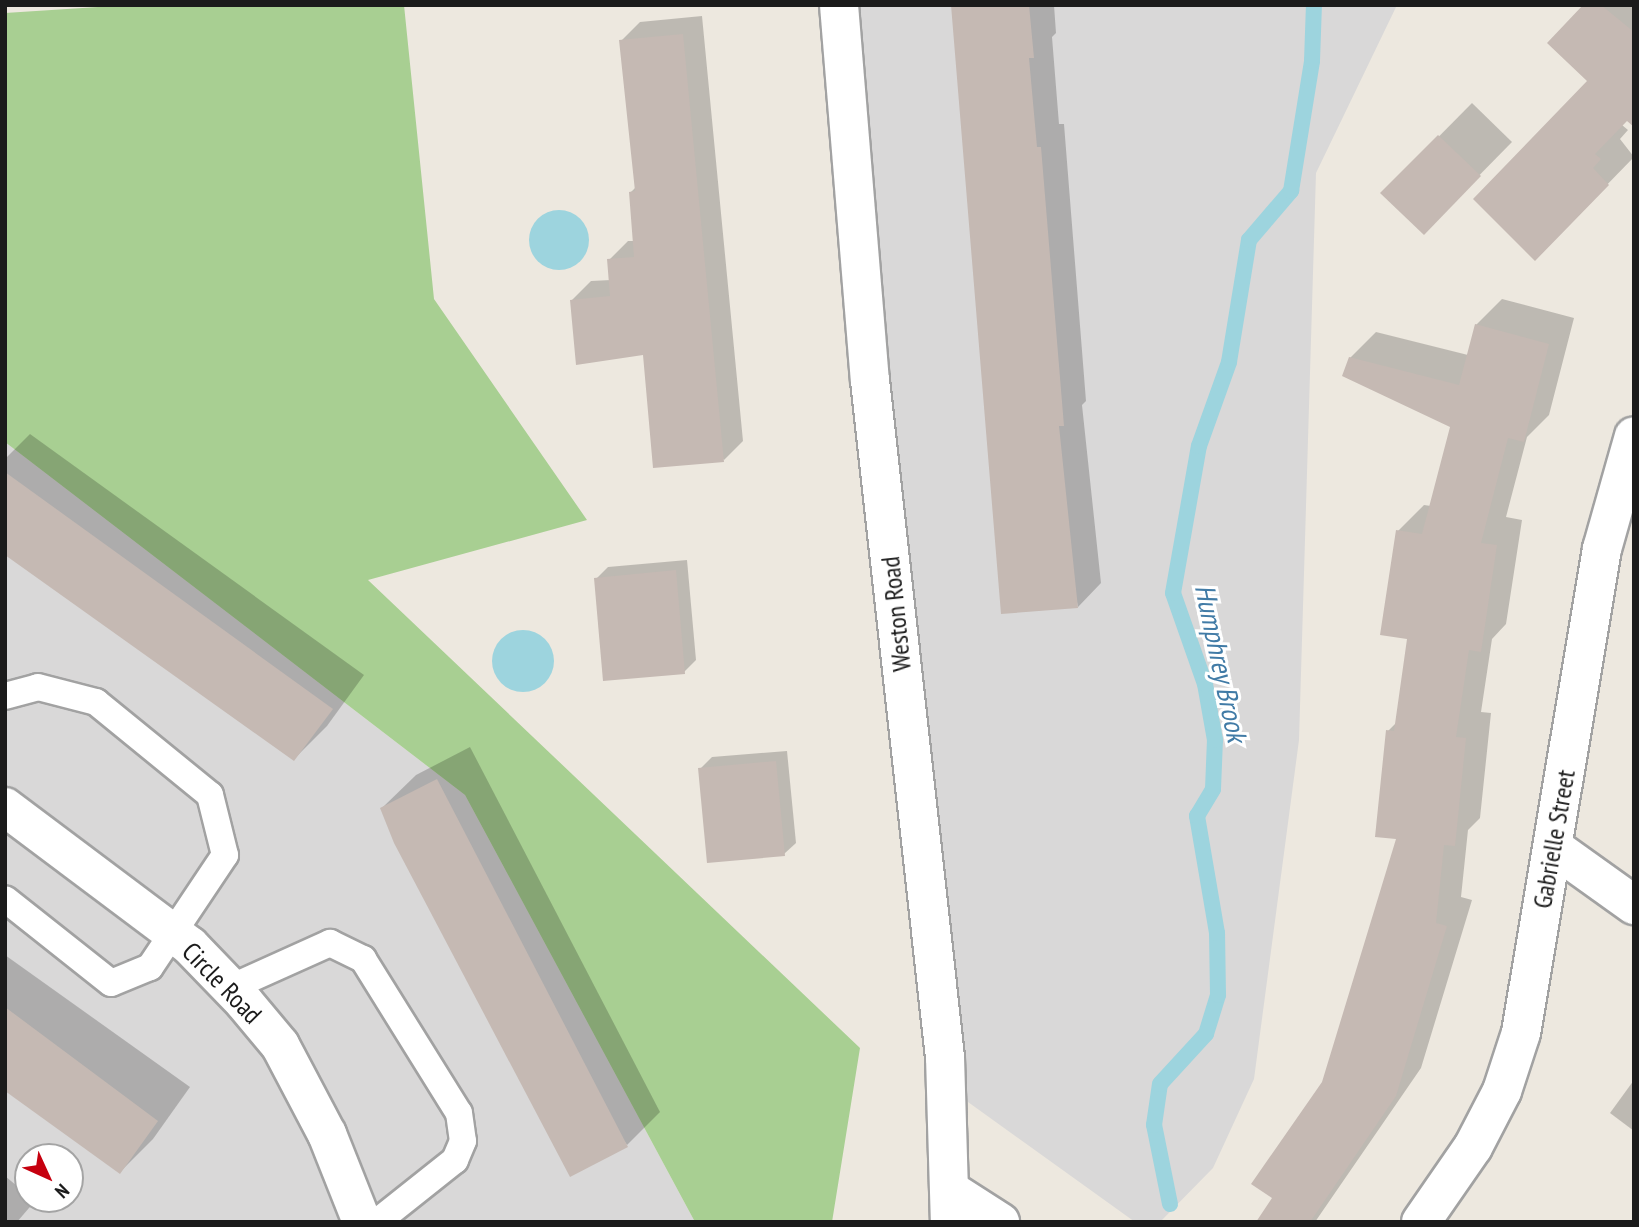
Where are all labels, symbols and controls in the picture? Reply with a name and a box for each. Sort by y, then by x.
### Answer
street label: Weston Road [874,555,918,673]
water label: Humphrey Brook [1188,581,1254,745]
street label: Gabrielle Street [1526,767,1582,911]
street label: Circle Road [176,936,268,1030]
north arrow [14,1143,84,1213]
text: N [50,1179,75,1204]

